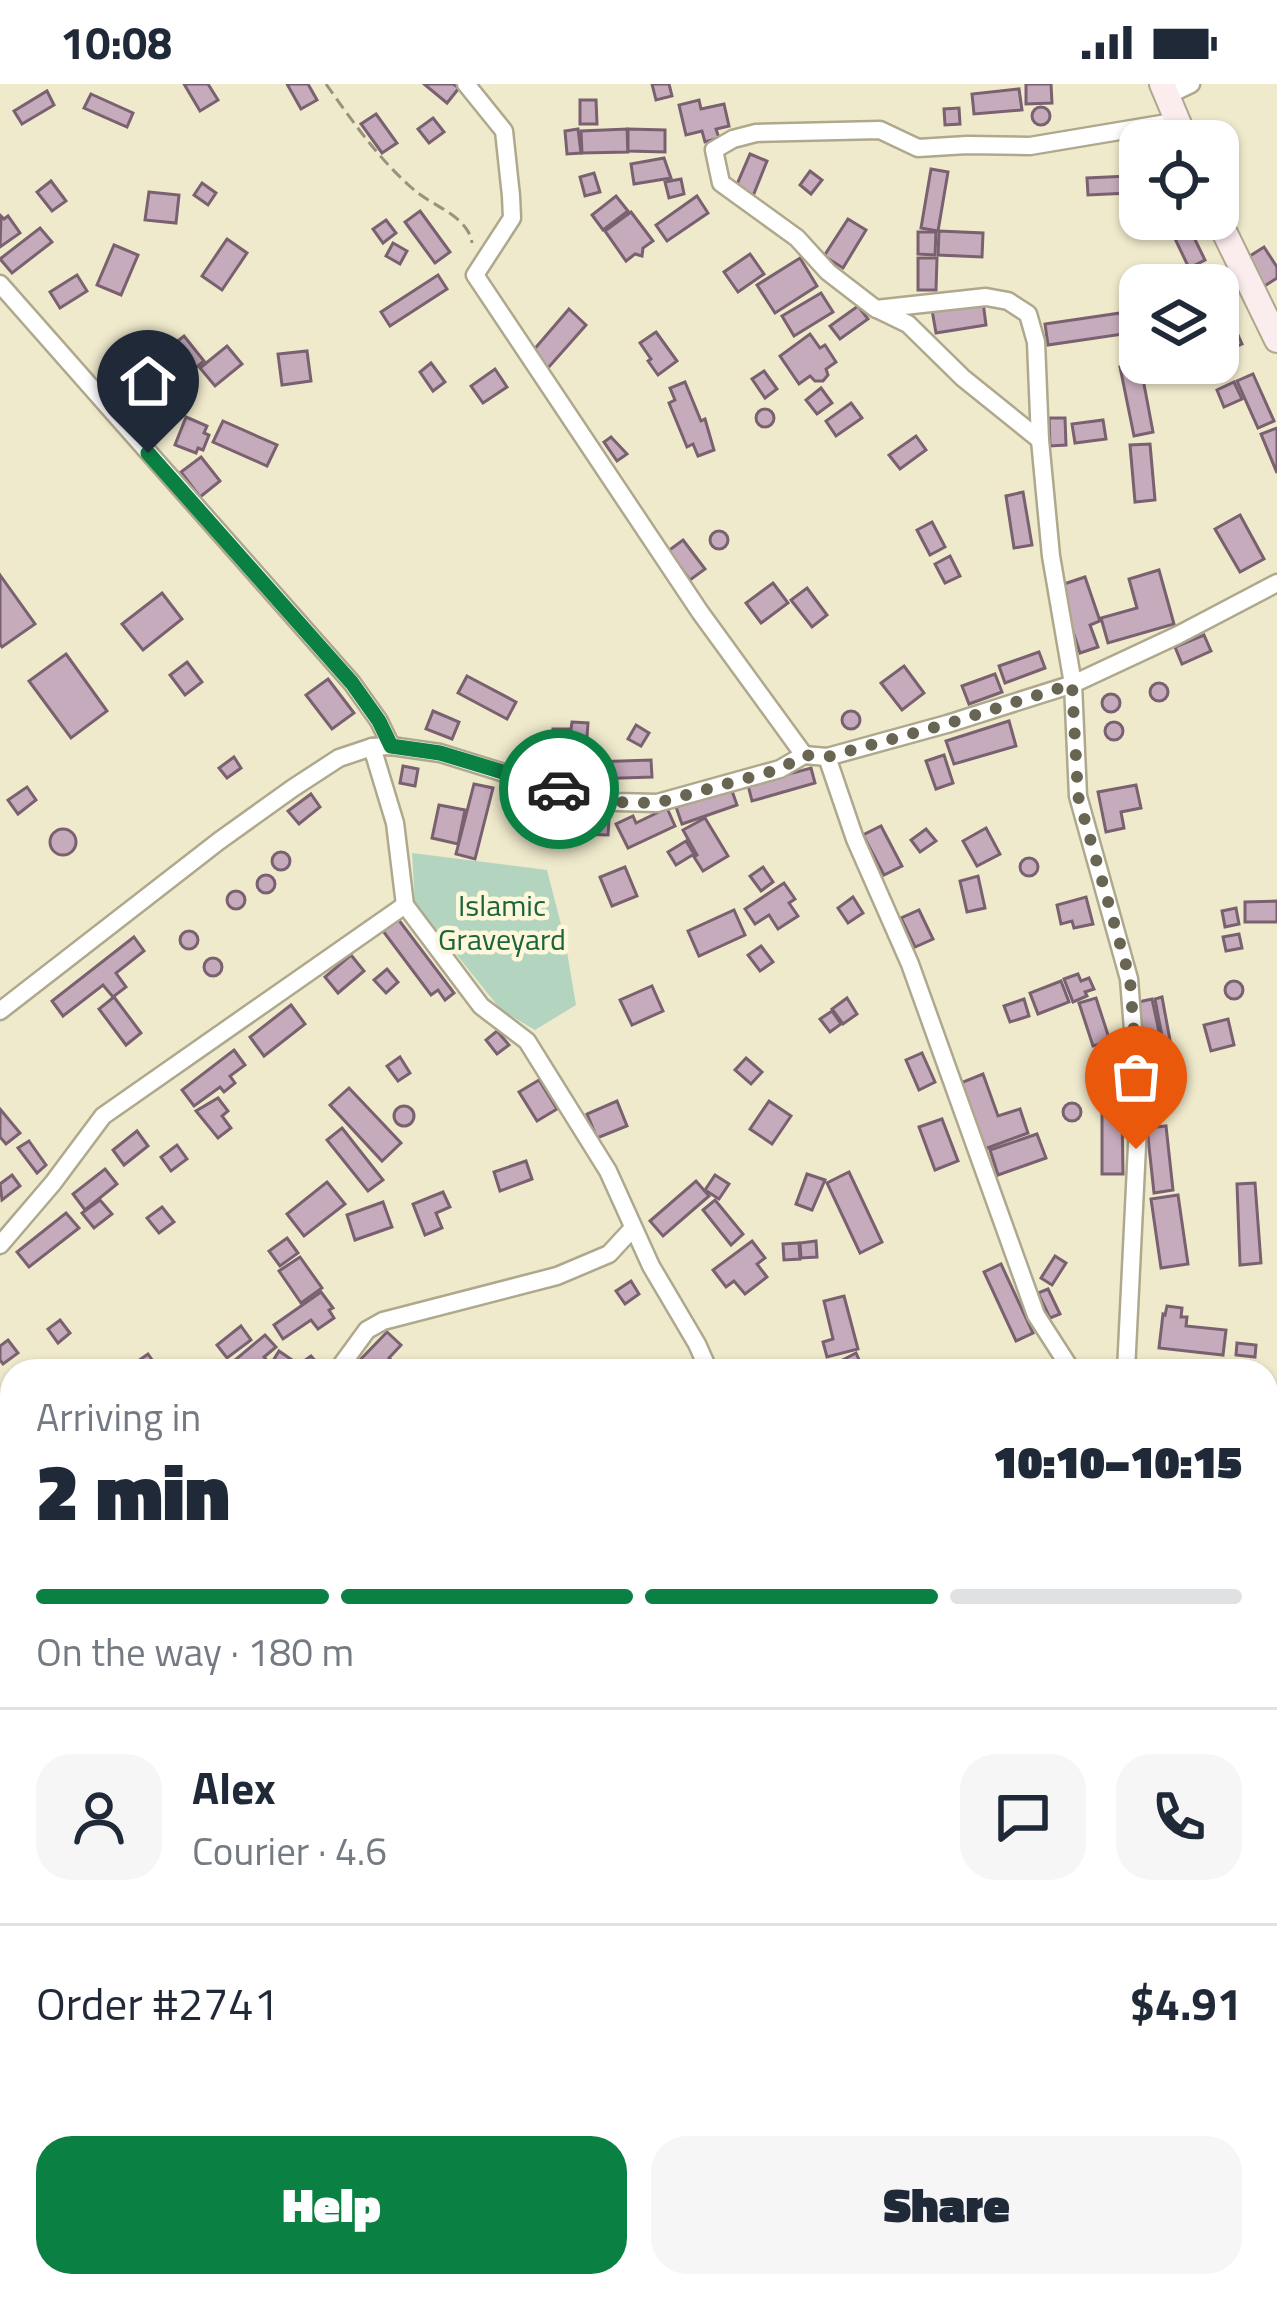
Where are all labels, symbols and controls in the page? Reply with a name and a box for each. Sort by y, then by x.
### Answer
text: 10:08 [60,8,172,76]
map controls [1119,120,1239,384]
button: locate [1119,120,1239,240]
button: layers [1119,264,1239,384]
pin [97,330,199,453]
icon: home [115,348,181,414]
courier [499,729,619,849]
icon: car [526,756,592,822]
park label: Islamic Graveyard [438,882,566,962]
pin [1085,1026,1187,1149]
icon: bag [1103,1044,1169,1110]
text: Arriving in [36,1387,201,1446]
text: 10:10–10:15 [993,1427,1242,1495]
text: 2 min [36,1432,230,1550]
text: On the way · 180 m [36,1622,354,1681]
text: Alex [192,1753,276,1821]
button: person [36,1754,162,1880]
button: chat [960,1754,1086,1880]
button: phone [1116,1754,1242,1880]
text: Courier · 4.6 [192,1821,387,1880]
text: Order #2741 [36,1969,279,2037]
text: $4.91 [1130,1969,1242,2037]
button: Help [36,2136,627,2274]
button: Share [651,2136,1242,2274]

